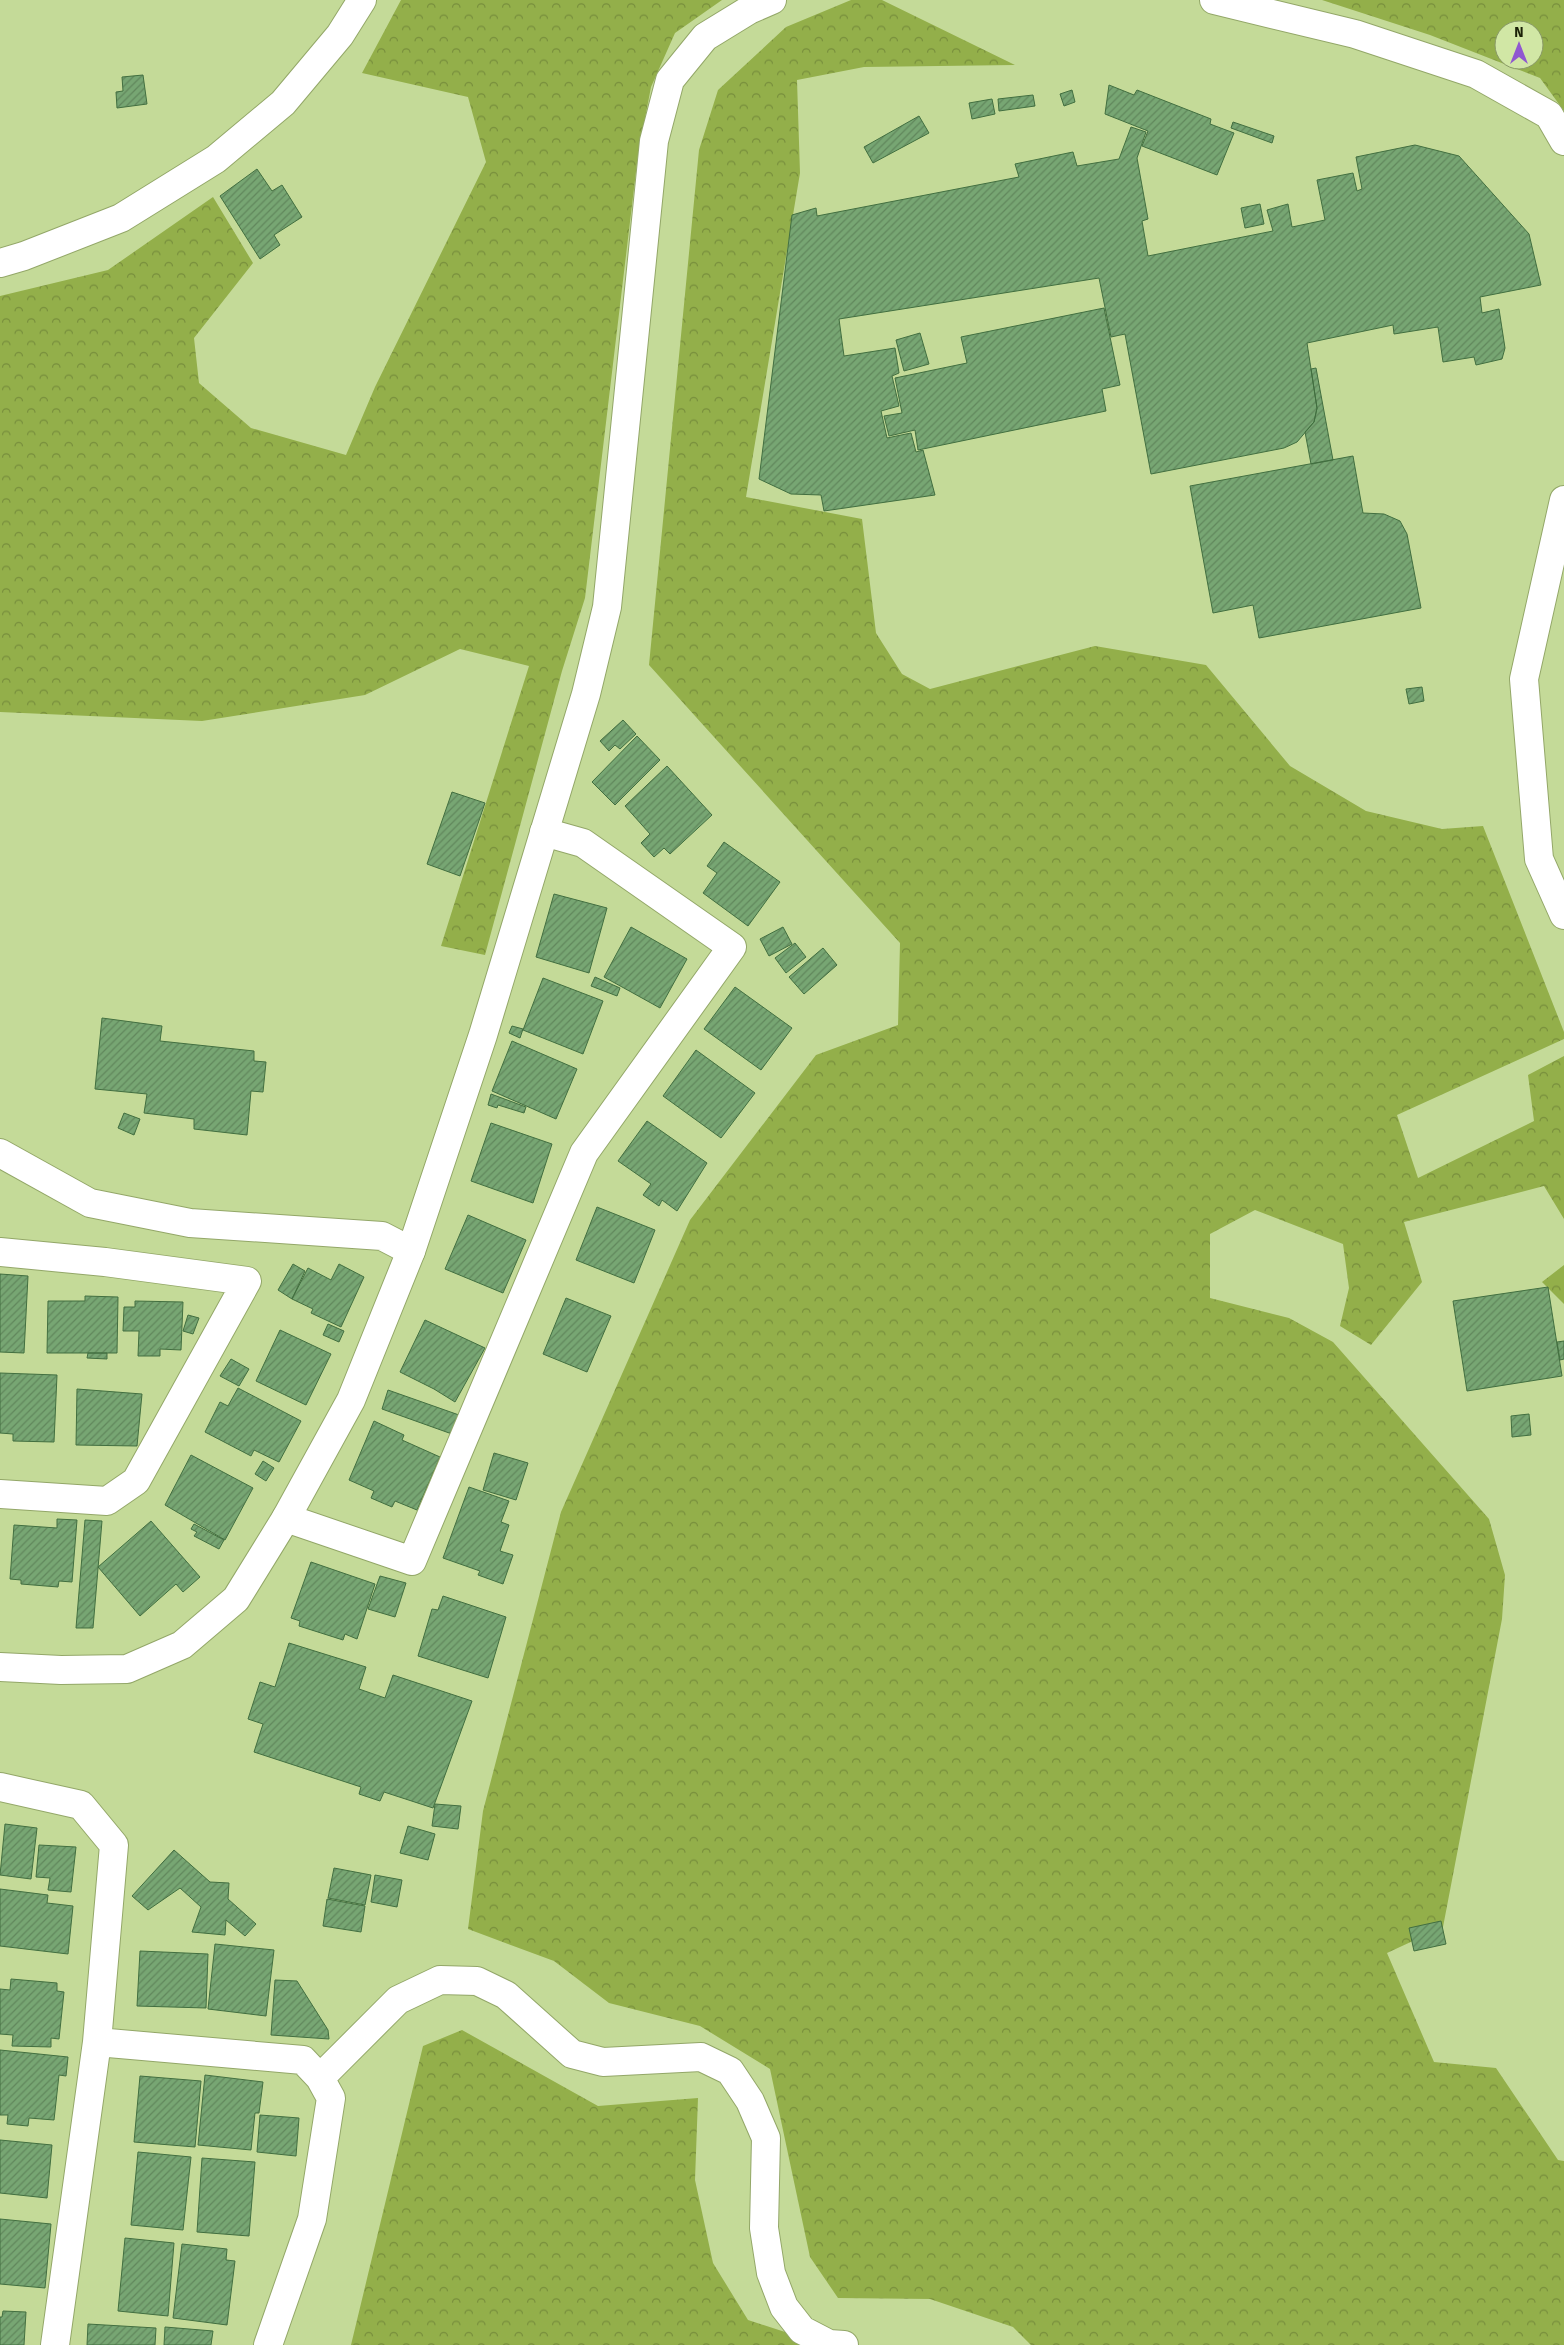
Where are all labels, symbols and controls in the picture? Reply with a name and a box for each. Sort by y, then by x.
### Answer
north arrow [1494,20,1544,70]
text: N [1514,24,1524,41]

